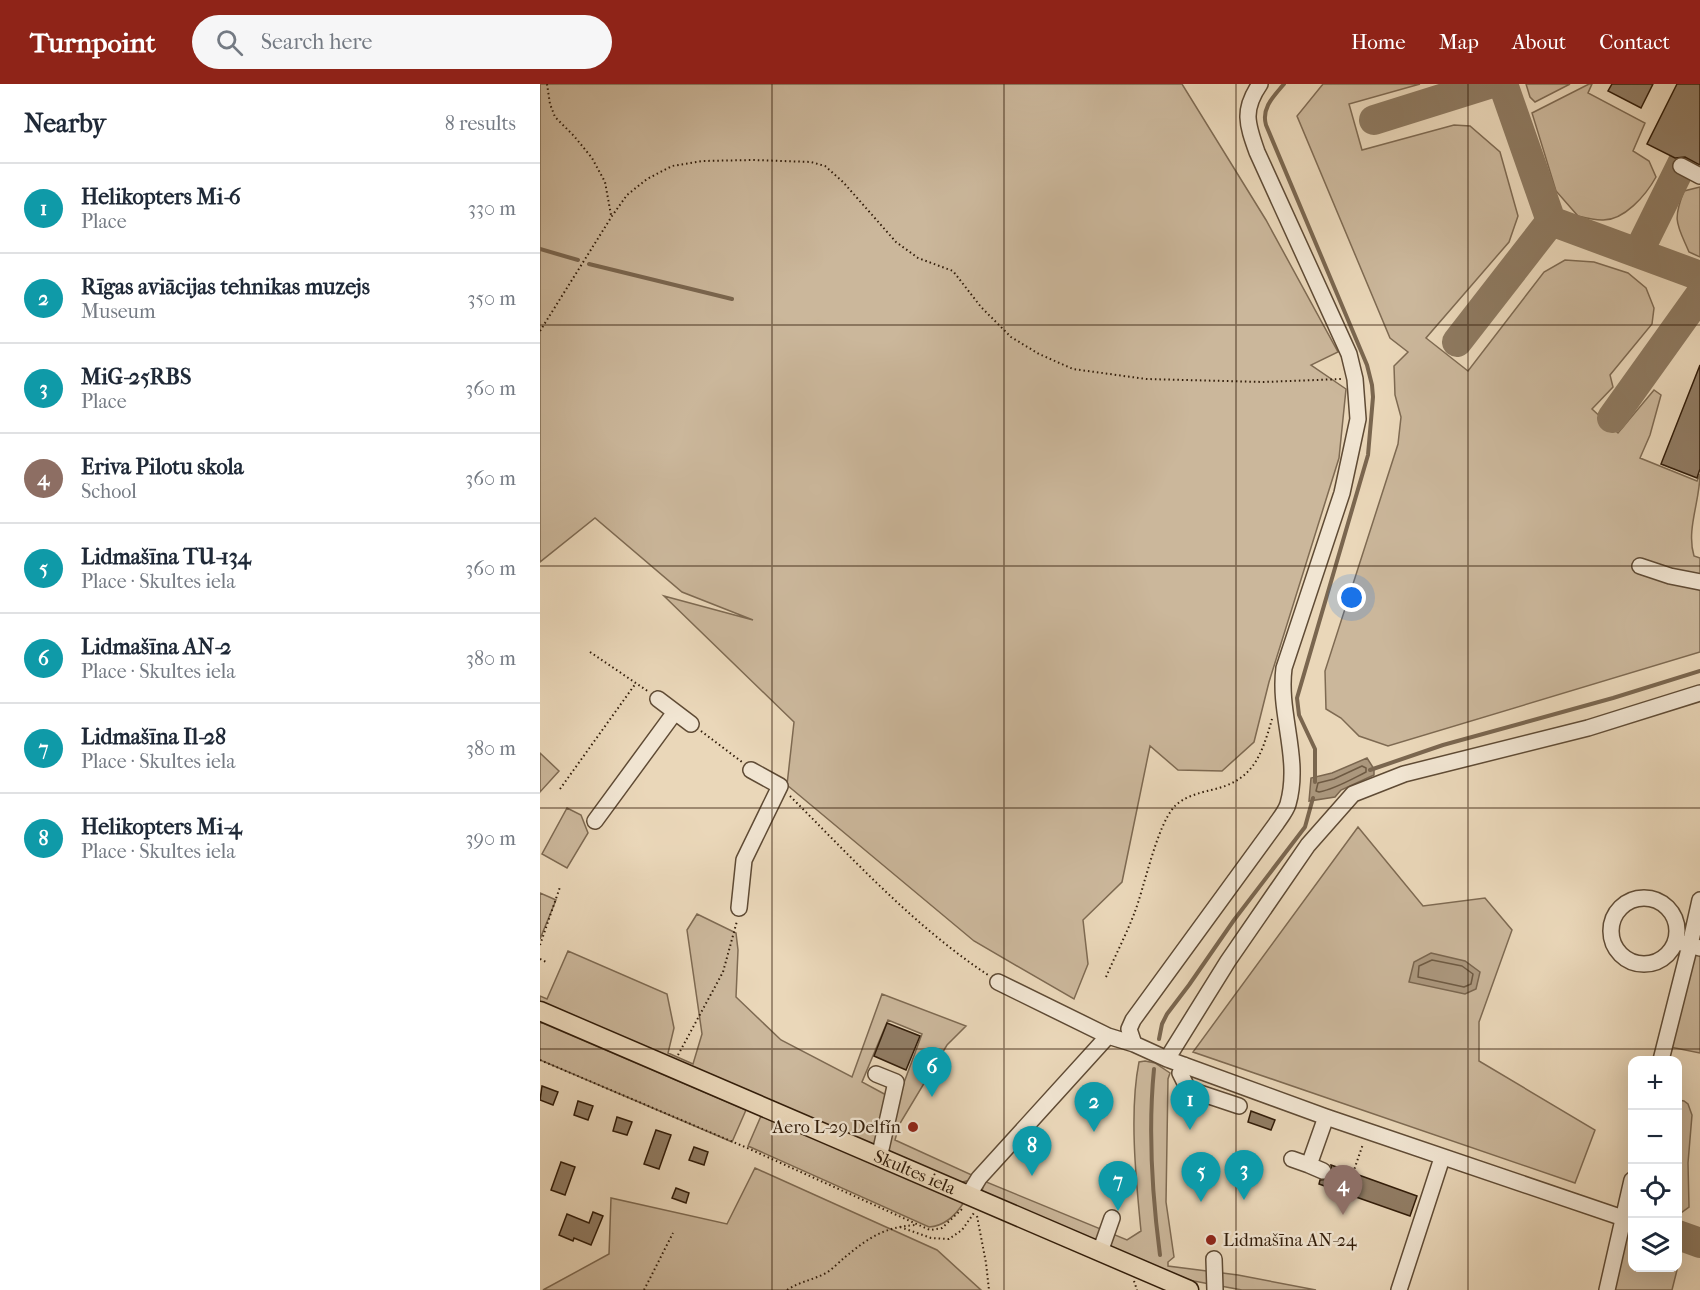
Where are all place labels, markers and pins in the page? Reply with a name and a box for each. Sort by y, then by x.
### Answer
pin: 6 [912,1048,952,1097]
pin: 1 [1170,1080,1210,1130]
pin: 2 [1074,1082,1114,1132]
place label: Aero L-29 Delfín [772,1117,902,1138]
marker: Aero L-29 Delfín [906,1120,920,1134]
pin: 8 [1012,1126,1052,1176]
pin: 3 [1224,1150,1264,1200]
pin: 5 [1182,1152,1220,1202]
pin: 7 [1098,1162,1138,1211]
pin: 4 [1324,1166,1362,1215]
place label: Lidmašīna AN-24 [1223,1230,1357,1251]
marker: Lidmašīna AN-24 [1204,1233,1218,1247]

